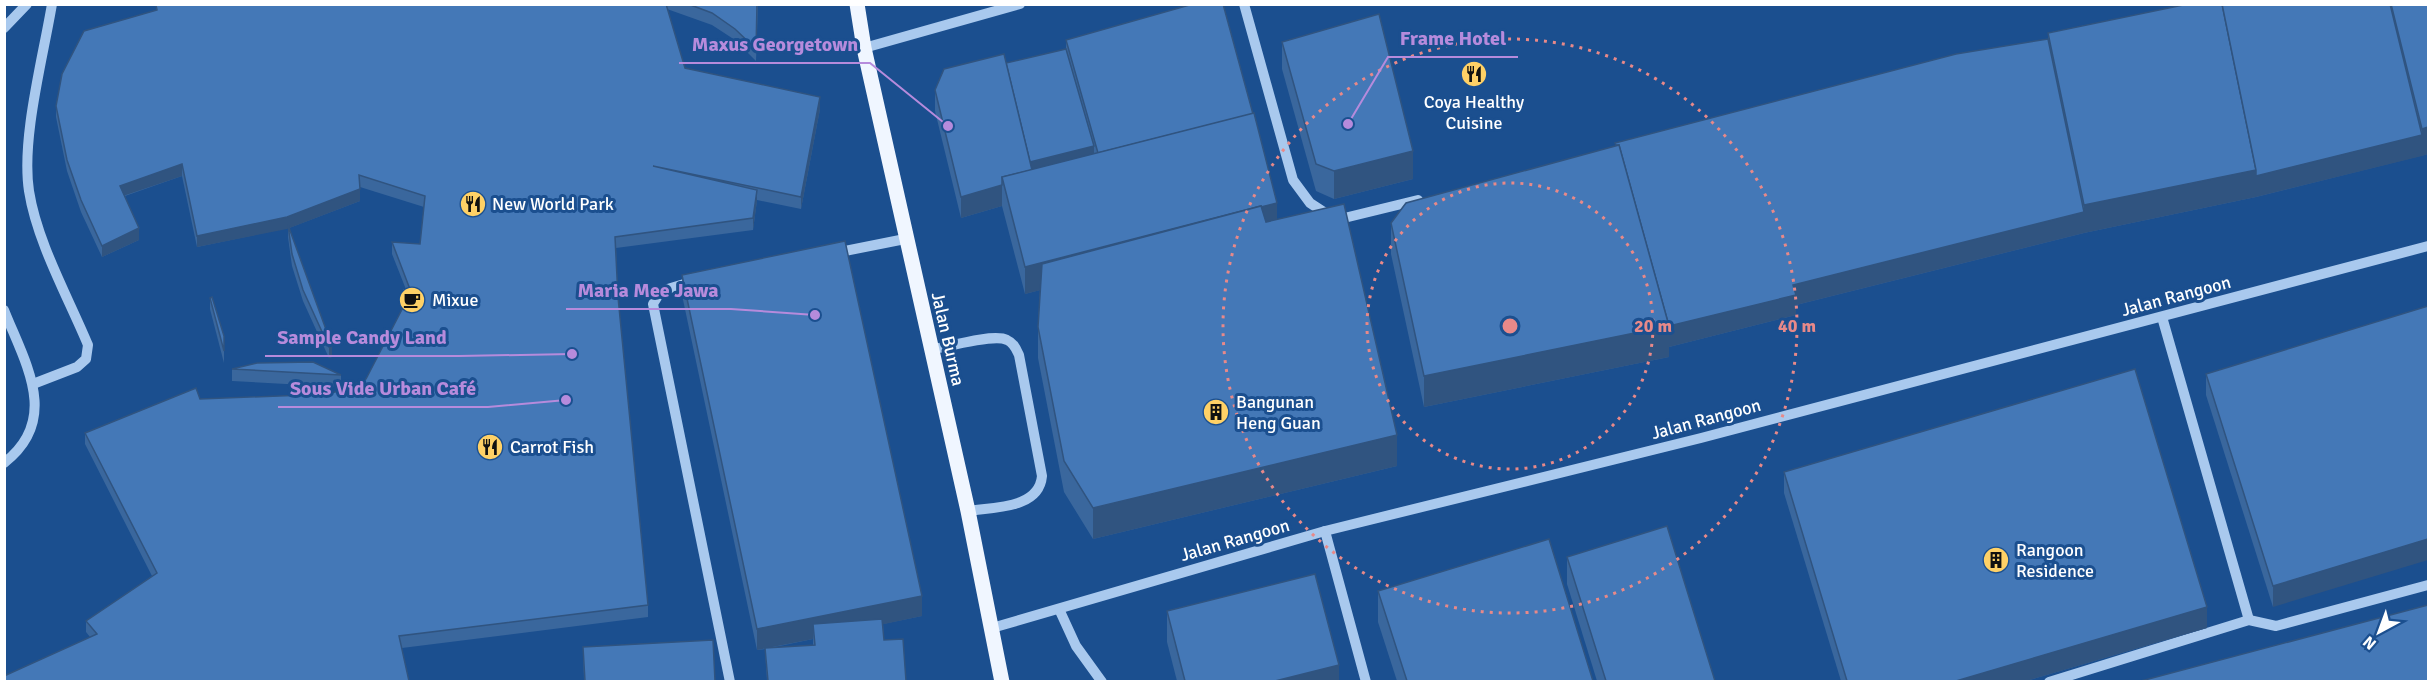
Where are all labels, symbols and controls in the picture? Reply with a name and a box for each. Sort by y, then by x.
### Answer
callout: Frame Hotel [1388,19,1518,57]
callout: Maxus Georgetown [679,25,870,63]
text: Frame Hotel [1400,26,1506,51]
text: Maxus Georgetown [692,32,858,57]
restaurant icon: Coya Healthy Cuisine [1459,59,1489,89]
place label: Coya Healthy Cuisine [1424,91,1525,134]
restaurant icon: New World Park [458,189,488,219]
place label: New World Park [492,193,614,215]
callout: Maria Mee Jawa [566,271,731,309]
street label: Jalan Rangoon [2119,271,2233,321]
text: Maria Mee Jawa [577,278,719,303]
cafe icon: Mixue [397,285,427,315]
place label: Mixue [432,289,478,311]
street label: Jalan Burma [927,290,969,388]
text: 20 m [1634,315,1672,337]
text: 40 m [1778,315,1816,337]
centre of rings [1500,316,1520,336]
callout: Sample Candy Land [265,318,459,356]
text: Sample Candy Land [277,325,447,350]
callout: Sous Vide Urban Café [278,369,488,407]
text: Sous Vide Urban Café [290,376,476,401]
place label: Bangunan Heng Guan [1236,391,1321,434]
street label: Jalan Rangoon [1649,394,1763,444]
building icon: Bangunan Heng Guan [1201,397,1231,427]
restaurant icon: Carrot Fish [475,432,505,462]
place label: Carrot Fish [510,436,594,458]
street label: Jalan Rangoon [1178,514,1292,566]
place label: Rangoon Residence [2016,539,2094,582]
building icon: Rangoon Residence [1981,545,2011,575]
north arrow [2349,602,2409,662]
text: N [2359,631,2381,654]

